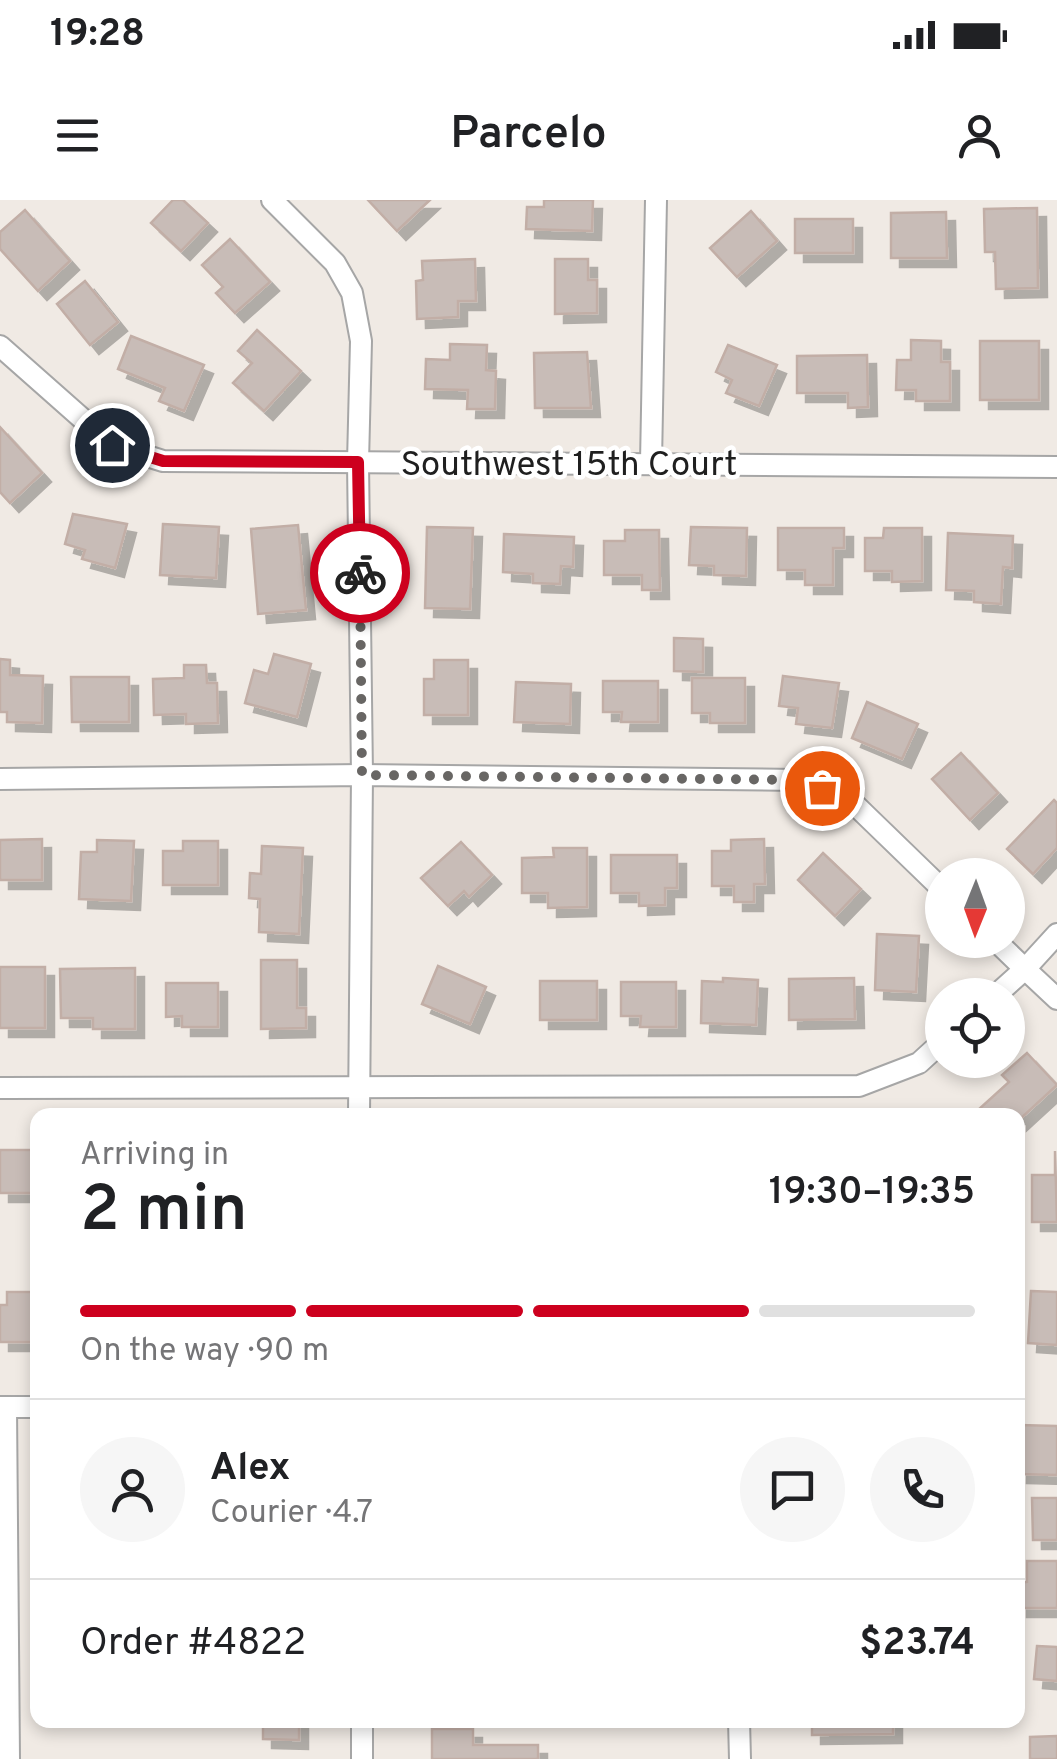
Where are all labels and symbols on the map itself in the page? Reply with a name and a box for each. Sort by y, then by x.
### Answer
pin [70,403,155,488]
street label: Southwest 15th Court [400,444,738,488]
courier [310,523,410,623]
pin [780,746,865,831]
north arrow [925,858,1025,958]

